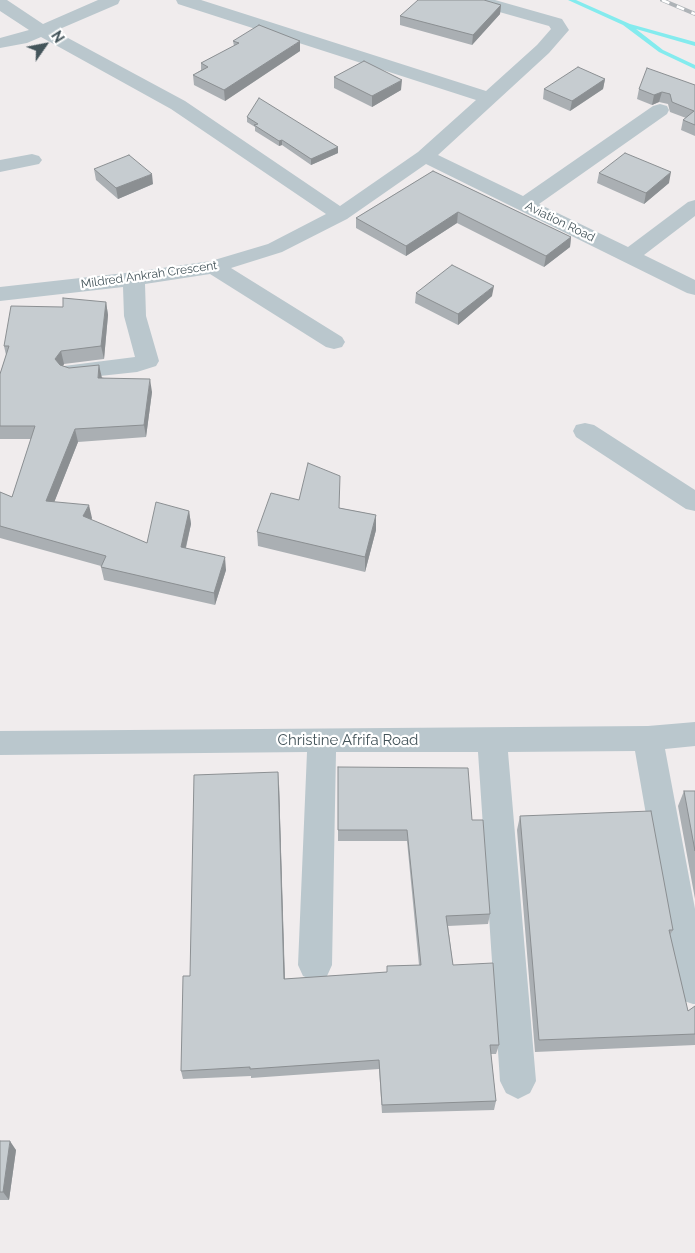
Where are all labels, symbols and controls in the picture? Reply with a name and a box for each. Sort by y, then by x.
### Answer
north arrow [20,20,70,70]
text: N [48,28,67,46]
street label: Aviation Road [523,199,597,245]
street label: Mildred Ankrah Crescent [80,258,218,292]
street label: Christine Afrifa Road [278,731,418,749]

